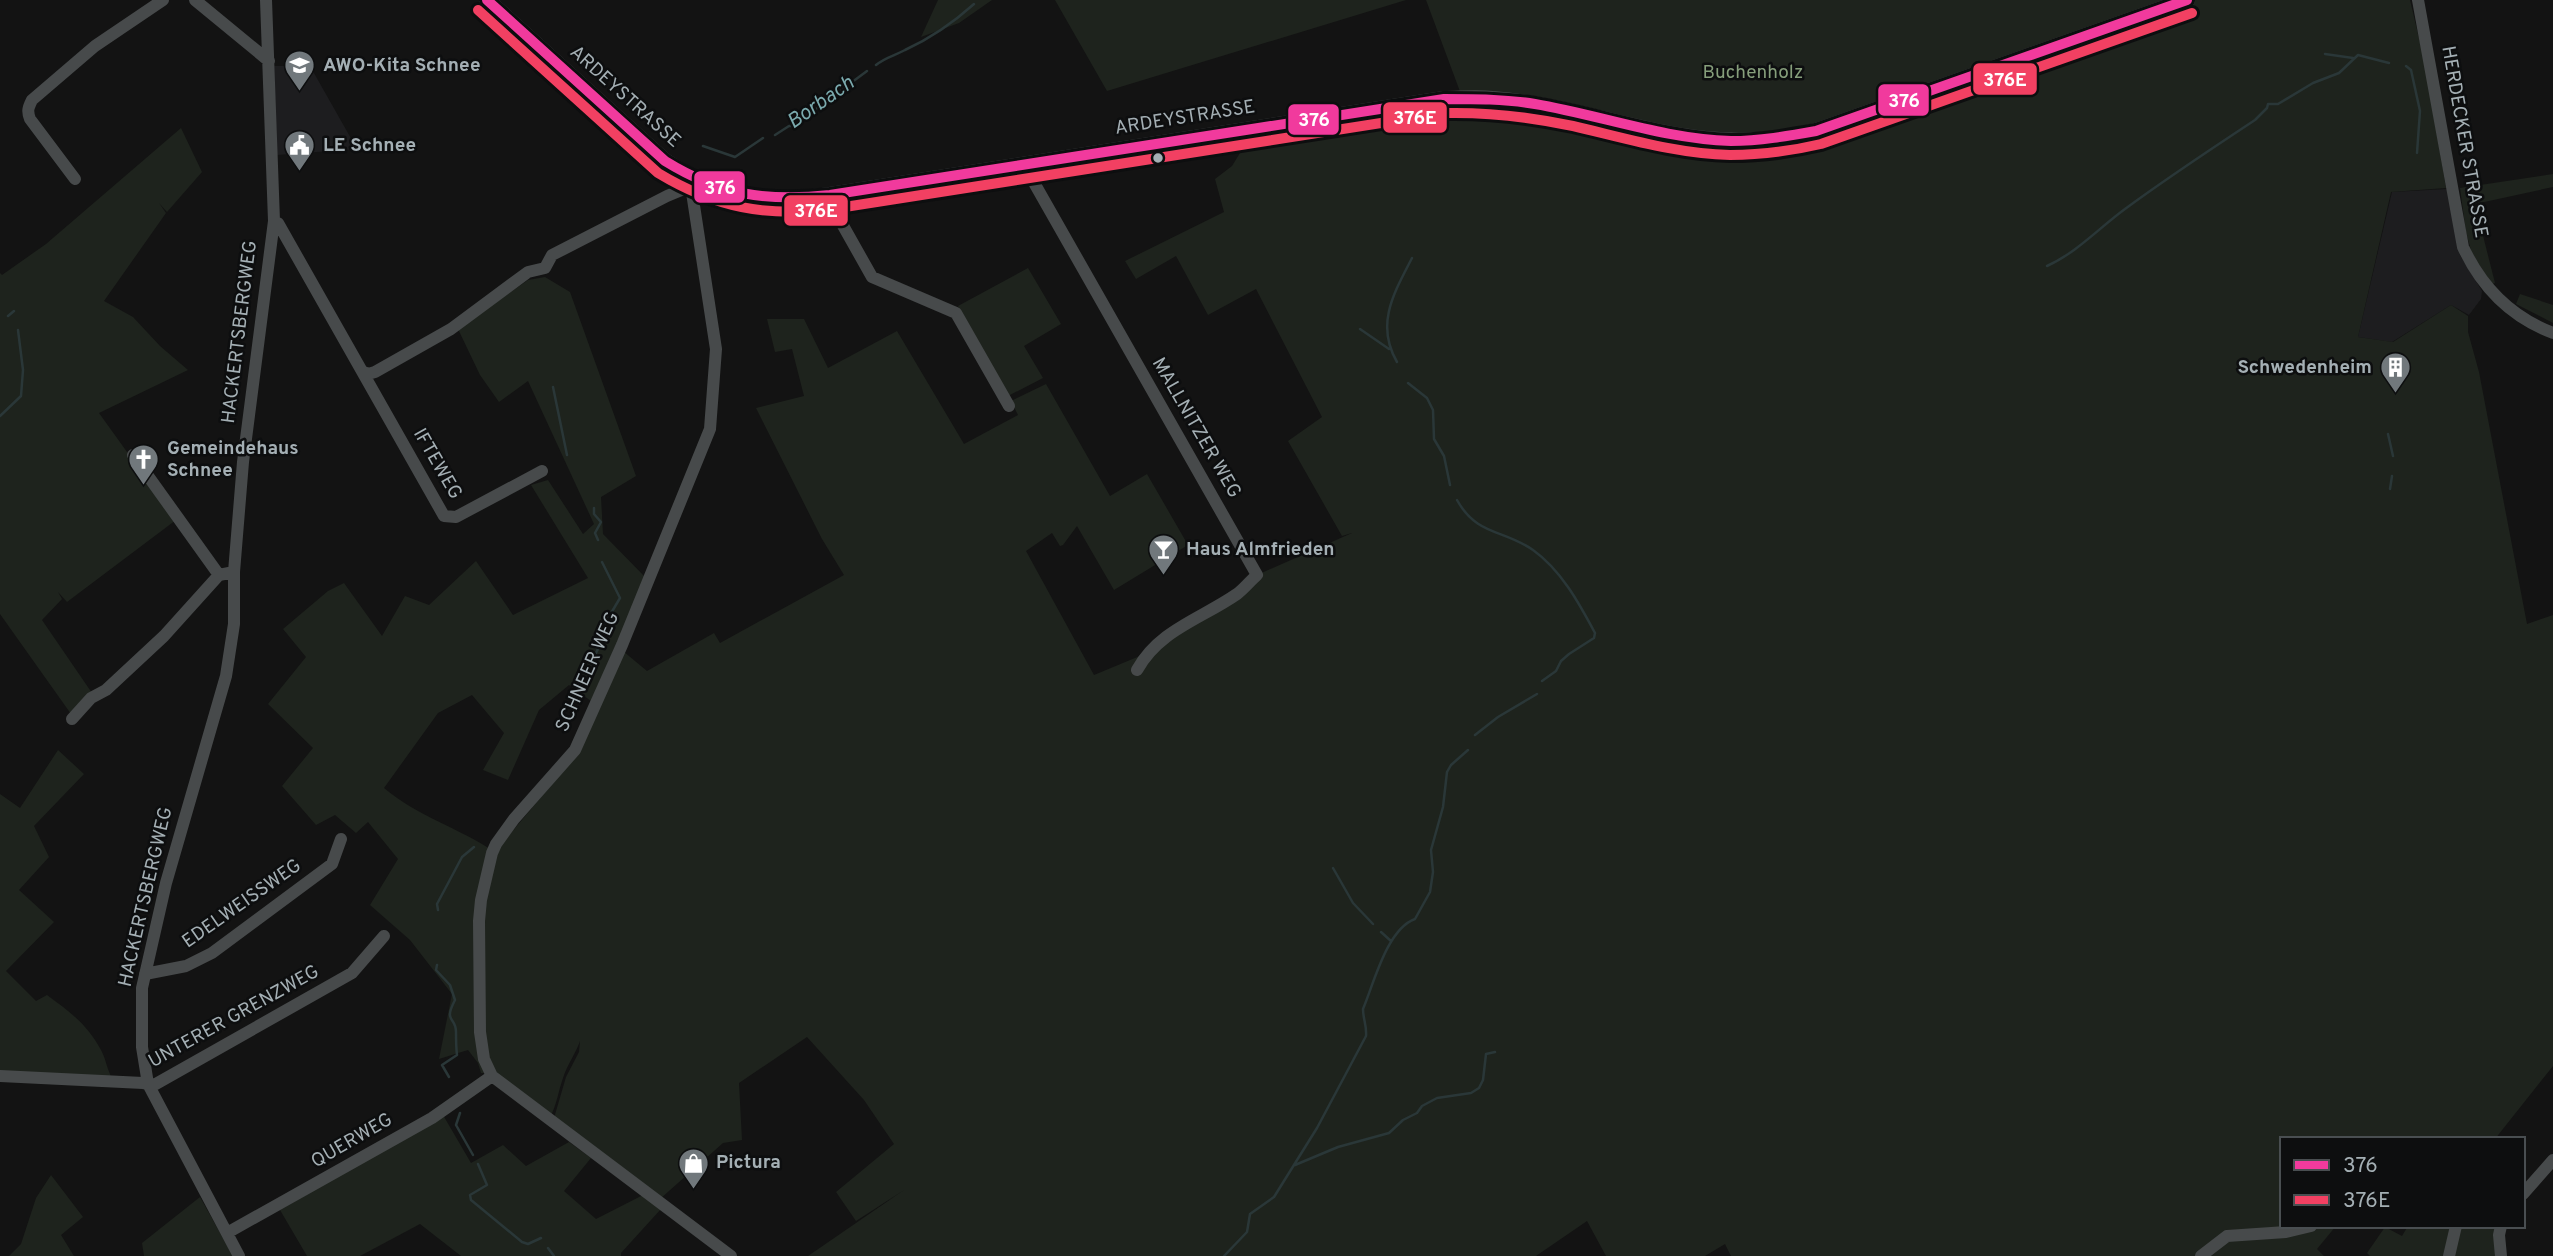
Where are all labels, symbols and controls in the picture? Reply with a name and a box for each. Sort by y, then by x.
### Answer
street label: ARDEYSTRASSE [564,41,686,153]
street label: HERDECKER STRASSE [2435,44,2493,240]
school or university icon: AWO-Kita Schnee [283,49,317,93]
place label: AWO-Kita Schnee [323,54,481,78]
park label: Buchenholz [1703,61,1803,85]
line badge: 376E [1972,62,2038,96]
text: 376E [1983,69,2027,93]
water label: Borbach [782,70,860,136]
line badge: 376 [1877,83,1930,117]
text: 376 [1888,90,1920,114]
street label: ARDEYSTRASSE [1113,95,1257,141]
line badge: 376E [1382,101,1448,134]
line badge: 376 [1287,103,1340,136]
text: 376E [1393,107,1437,131]
text: 376 [1298,109,1330,133]
public building icon: LE Schnee [283,129,317,173]
place label: LE Schnee [323,134,416,158]
unlabelled marker [1151,151,1165,165]
line badge: 376 [693,170,746,204]
text: 376 [704,177,736,201]
line badge: 376E [783,194,849,227]
text: 376E [794,200,838,224]
street label: HACKERTSBERGWEG [217,239,263,425]
building icon: Schwedenheim [2378,351,2412,395]
street label: MALLNITZER WEG [1146,353,1246,503]
place label: Schwedenheim [2237,356,2372,380]
street label: IFTEWEG [407,424,467,504]
place label: Gemeindehaus Schnee [167,437,299,483]
church icon: Gemeindehaus Schnee [127,443,161,487]
bar icon: Haus Almfrieden [1146,533,1180,577]
place label: Haus Almfrieden [1186,538,1335,562]
street label: SCHNEER WEG [551,608,625,736]
street label: HACKERTSBERGWEG [114,805,178,989]
street label: EDELWEISSWEG [178,854,306,954]
street label: UNTERER GRENZWEG [144,960,324,1074]
street label: QUERWEG [307,1108,397,1174]
legend [2280,1137,2525,1228]
shop icon: Pictura [676,1146,710,1190]
place label: Pictura [716,1151,781,1175]
text: 376 [2343,1153,2378,1180]
text: 376E [2343,1188,2390,1215]

